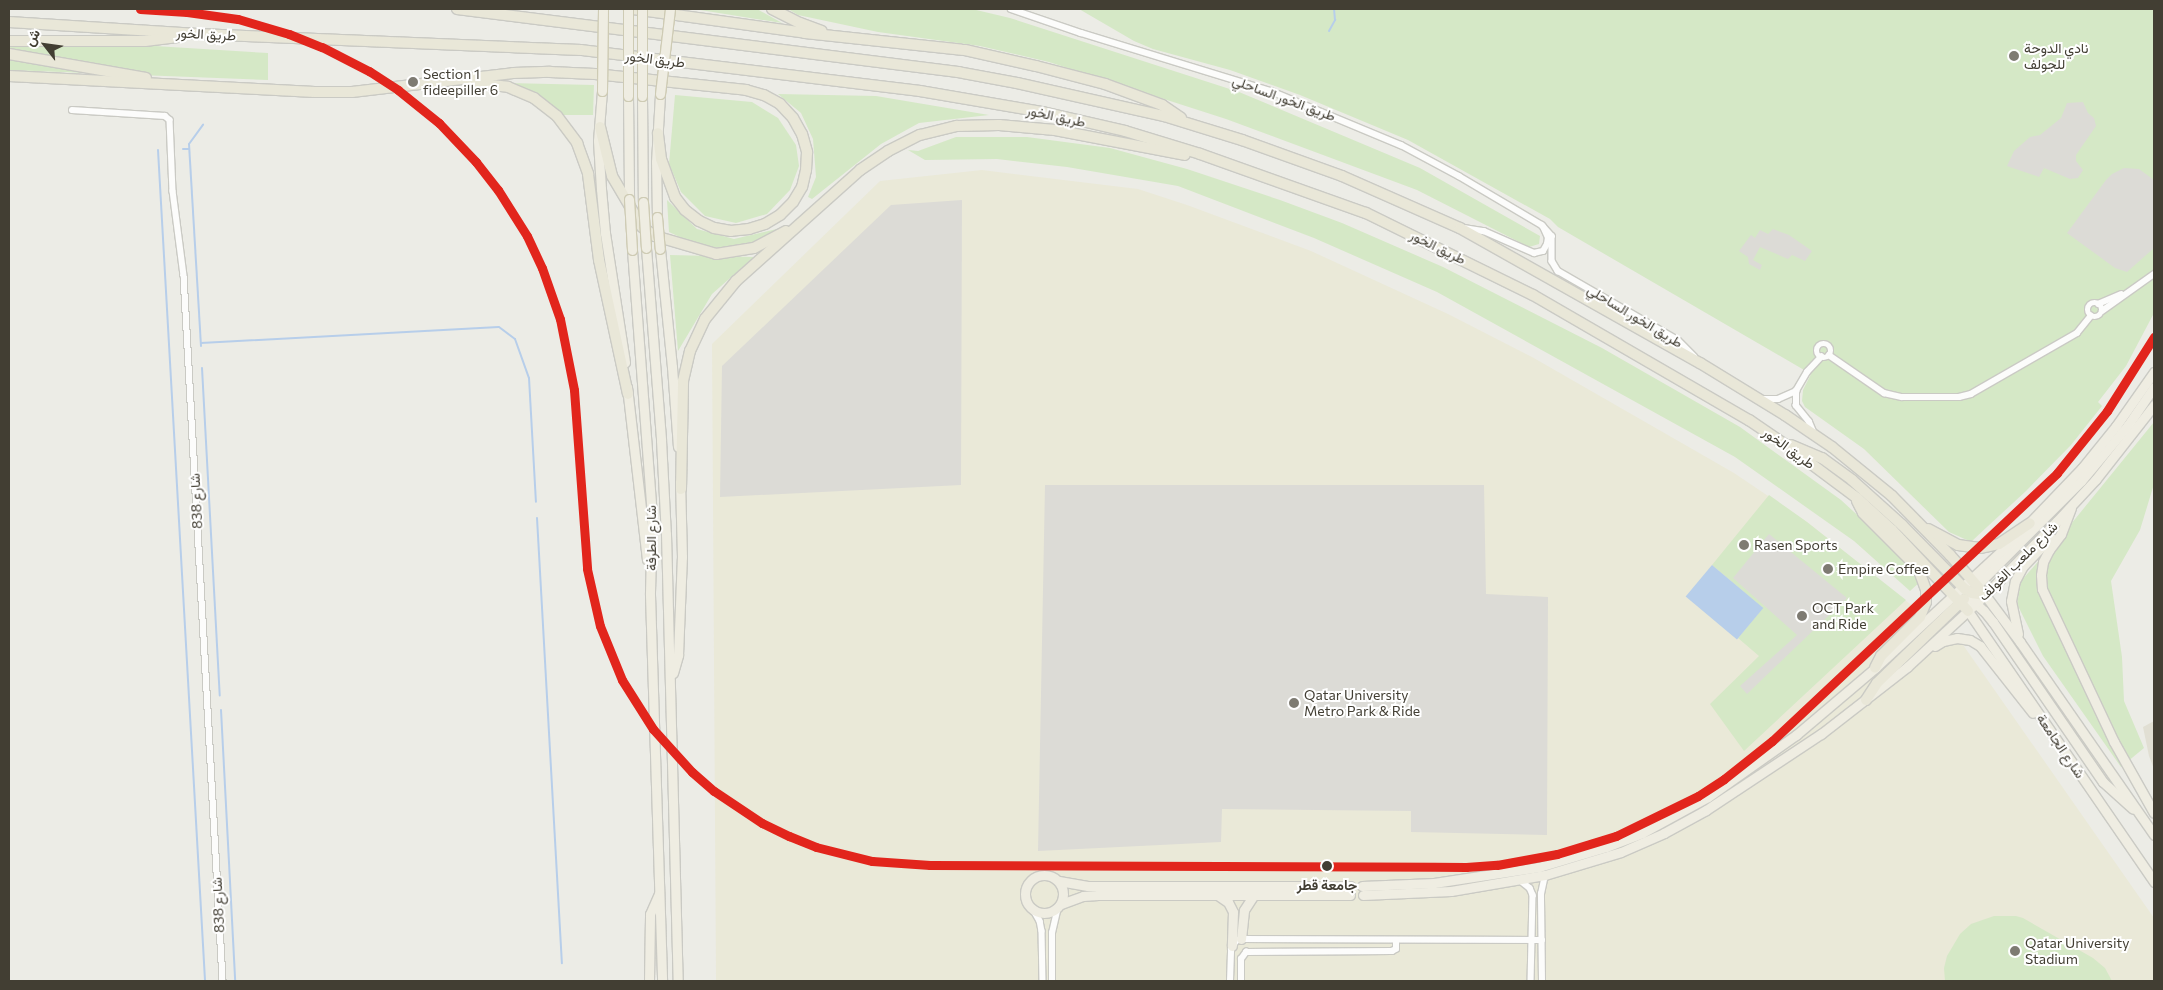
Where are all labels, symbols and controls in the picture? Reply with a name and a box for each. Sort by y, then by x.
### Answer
north arrow [20,20,70,70]
street label: طريق الخور [175,24,237,44]
text: ش [20,26,43,49]
place label: نادي الدوحة للجولف [2024,40,2088,72]
street label: طريق الخور [624,47,686,71]
marker: نادي الدوحة للجولف [2008,50,2020,62]
place label: Section 1 fideepiller 6 [423,66,498,98]
street label: طريق الخور الساحلي [1230,72,1338,124]
marker: Section 1 fideepiller 6 [407,76,419,88]
street label: طريق الخور [1025,102,1087,130]
street label: طريق الخور [1407,226,1469,268]
street label: طريق الخور الساحلي [1584,281,1686,351]
street label: طريق الخور [1760,424,1818,472]
street label: شارع 838 [186,473,206,529]
street label: شارع الطرفة [643,505,659,571]
street label: شارع ملعب الغولف [1975,518,2061,604]
place label: Rasen Sports [1754,537,1838,553]
marker: Rasen Sports [1738,539,1750,551]
place label: Empire Coffee [1838,561,1929,577]
marker: Empire Coffee [1822,563,1834,575]
place label: OCT Park and Ride [1812,600,1874,632]
marker: OCT Park and Ride [1796,610,1808,622]
place label: Qatar University Metro Park & Ride [1304,687,1420,720]
marker: Qatar University Metro Park & Ride [1288,697,1300,709]
street label: شارع الجامعة [2033,711,2089,781]
marker: جامعة قطر [1318,857,1336,875]
street label: شارع 838 [208,877,228,933]
place label: جامعة قطر [1297,877,1357,893]
place label: Qatar University Stadium [2025,935,2130,968]
marker: Qatar University Stadium [2009,945,2021,957]

